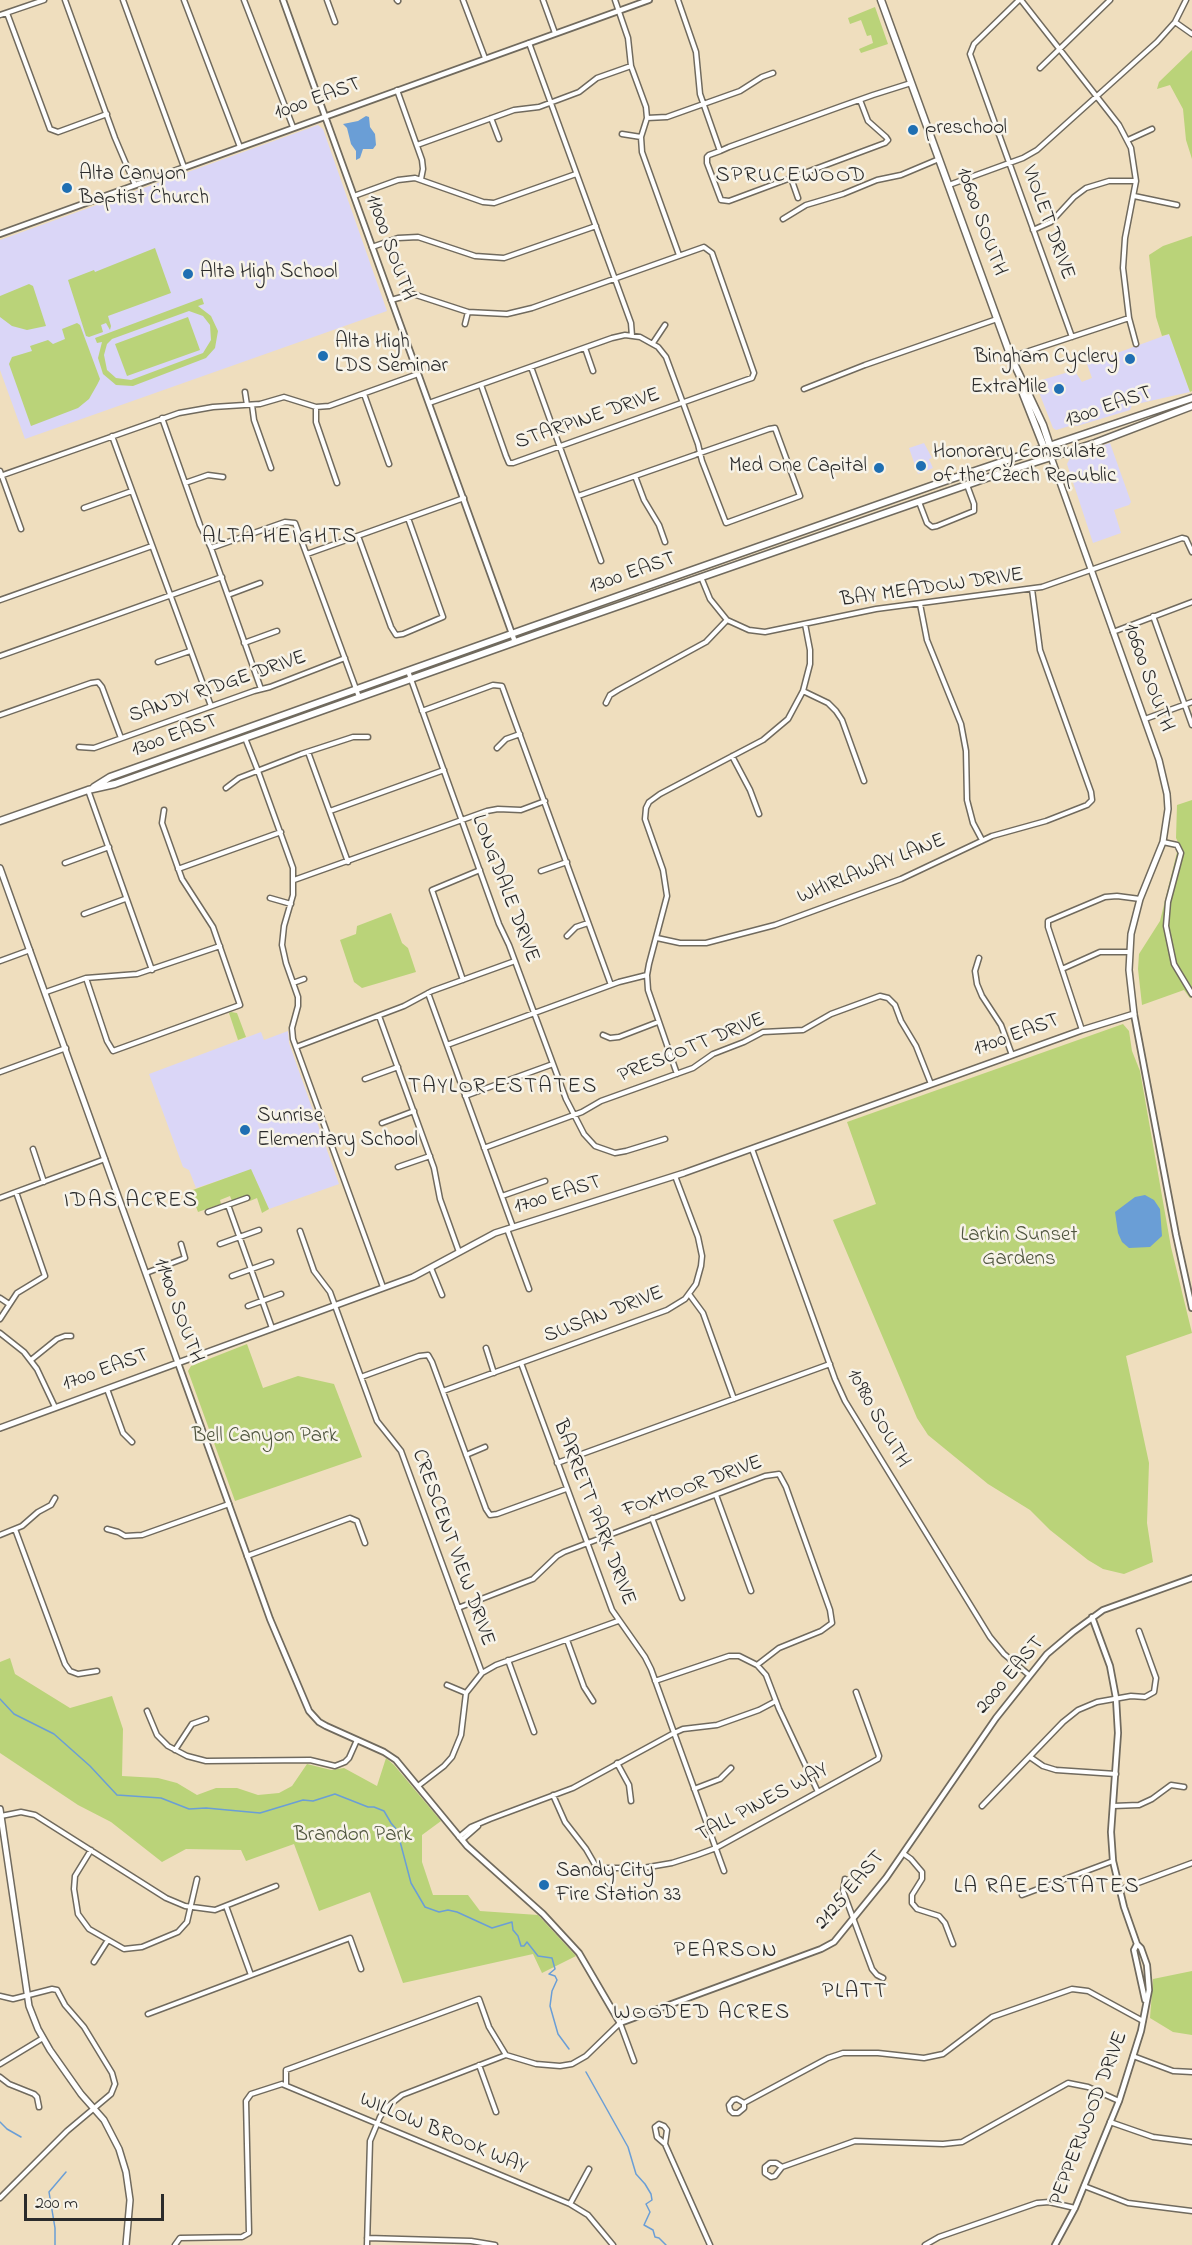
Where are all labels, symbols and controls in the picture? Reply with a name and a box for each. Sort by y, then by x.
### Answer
street label: 1000 EAST [271,73,365,127]
place label: preschool [925,117,1007,143]
marker: preschool [906,123,920,137]
street label: VIOLET DRIVE [1015,162,1079,284]
place label: Alta Canyon Baptist Church [79,163,209,213]
district label: SPRUCEWOOD [715,164,867,190]
street label: 10600 SOUTH [949,165,1011,279]
marker: Alta Canyon Baptist Church [60,181,74,195]
street label: 11000 SOUTH [358,192,420,304]
place label: Alta High School [200,261,337,287]
marker: Alta High School [181,267,195,281]
place label: Alta High LDS Seminar [335,331,448,381]
place label: Bingham Cyclery [974,346,1118,372]
marker: Alta High LDS Seminar [316,349,330,363]
marker: Bingham Cyclery [1123,352,1137,366]
place label: ExtraMile [970,376,1047,402]
street label: 1300 EAST [1062,381,1156,435]
marker: ExtraMile [1052,382,1066,396]
street label: STARPINE DRIVE [512,383,664,457]
place label: Honorary Consulate of the Czech Republic [933,441,1116,491]
place label: Med One Capital [729,455,867,481]
marker: Honorary Consulate of the Czech Republic [914,459,928,473]
marker: Med One Capital [872,461,886,475]
district label: ALTA HEIGHTS [202,525,358,551]
street label: 1300 EAST [586,547,680,601]
street label: BAY MEADOW DRIVE [839,564,1025,614]
street label: 10600 SOUTH [1116,621,1178,735]
street label: SANDY RIDGE DRIVE [126,646,310,730]
street label: 1300 EAST [128,710,222,764]
street label: LONGDALE DRIVE [464,812,544,966]
street label: WHIRLAWAY LANE [794,829,950,911]
street label: PRESCOTT DRIVE [615,1008,769,1090]
street label: 1700 EAST [970,1009,1064,1063]
district label: TAYLOR ESTATES [408,1075,598,1101]
place label: Sunrise Elementary School [257,1105,418,1155]
marker: Sunrise Elementary School [238,1123,252,1137]
street label: 1700 EAST [511,1171,605,1221]
district label: IDAS ACRES [64,1189,198,1215]
park label: Larkin Sunset Gardens [960,1224,1078,1274]
street label: 11400 SOUTH [146,1255,208,1367]
street label: SUSAN DRIVE [541,1282,667,1350]
street label: 1700 EAST [59,1344,153,1398]
street label: 10980 SOUTH [840,1365,914,1473]
street label: BARRETT PARK DRIVE [546,1417,640,1609]
park label: Bell Canyon Park [192,1425,338,1451]
street label: CRESCENT VIEW DRIVE [405,1446,499,1650]
street label: FOXMOOR DRIVE [620,1451,766,1525]
street label: 2000 EAST [971,1632,1051,1720]
street label: TALL PINES WAY [693,1759,833,1849]
park label: Brandon Park [294,1824,412,1850]
street label: 2125 EAST [810,1846,892,1936]
place label: Sandy City Fire Station 33 [556,1860,681,1910]
district label: LA RAE ESTATES [954,1875,1140,1901]
marker: Sandy City Fire Station 33 [537,1878,551,1892]
district label: PEARSON [674,1939,778,1965]
district label: PLATT [822,1980,888,2006]
district label: WOODED ACRES [613,2001,791,2027]
street label: PEPPERWOOD DRIVE [1045,2028,1135,2210]
street label: WILLOW BROOK WAY [355,2088,531,2182]
scale bar [27,2182,166,2220]
text: 200 m [35,2191,78,2217]

